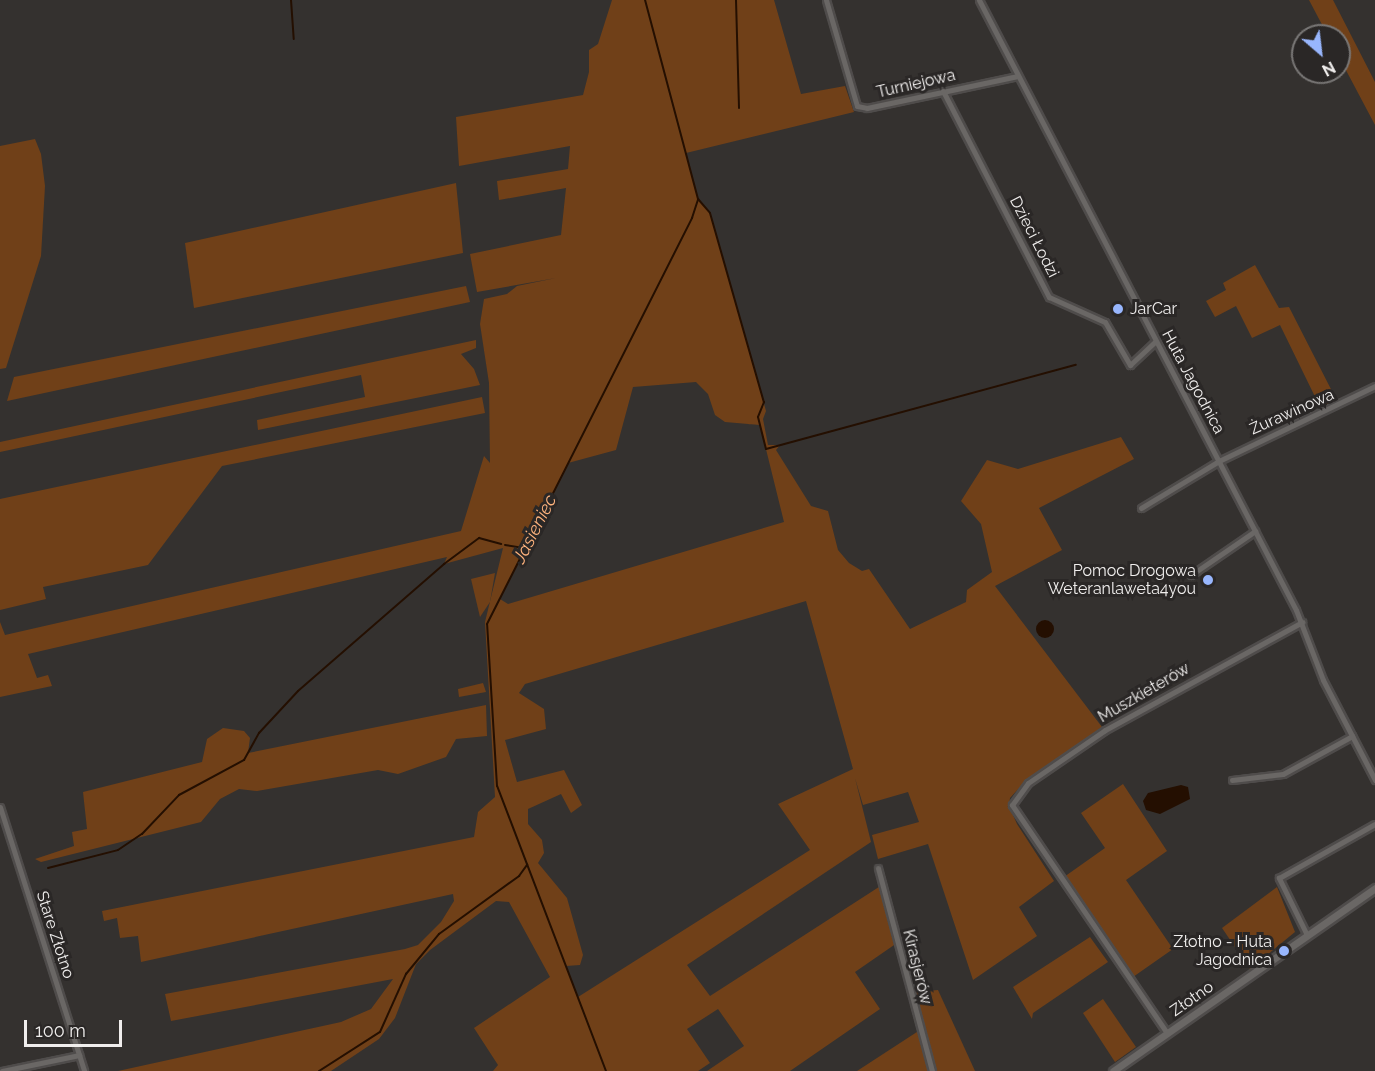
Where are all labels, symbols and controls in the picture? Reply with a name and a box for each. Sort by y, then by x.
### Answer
north arrow [1291,24,1351,84]
text: N [1319,57,1339,80]
street label: Turniejowa [875,66,957,102]
street label: Dzieci Łodzi [1005,193,1063,281]
place label: JarCar [1130,299,1177,319]
marker: JarCar [1111,302,1125,316]
street label: Huta Jagodnica [1157,327,1229,437]
street label: Żurawinowa [1247,385,1337,439]
water label: Jasieniec [509,491,561,567]
place label: Pomoc Drogowa Weteranlaweta4you [1048,561,1196,599]
marker: Pomoc Drogowa Weteranlaweta4you [1201,573,1215,587]
street label: Muszkieterów [1095,659,1193,727]
street label: Stare Złotno [32,889,78,981]
street label: Kirasjerów [898,928,936,1006]
place label: Złotno - Huta Jagodnica [1173,932,1272,970]
marker: Złotno - Huta Jagodnica [1277,944,1291,958]
street label: Złotno [1167,977,1217,1021]
scale bar [27,1008,124,1046]
text: 100 m [35,1020,86,1041]

